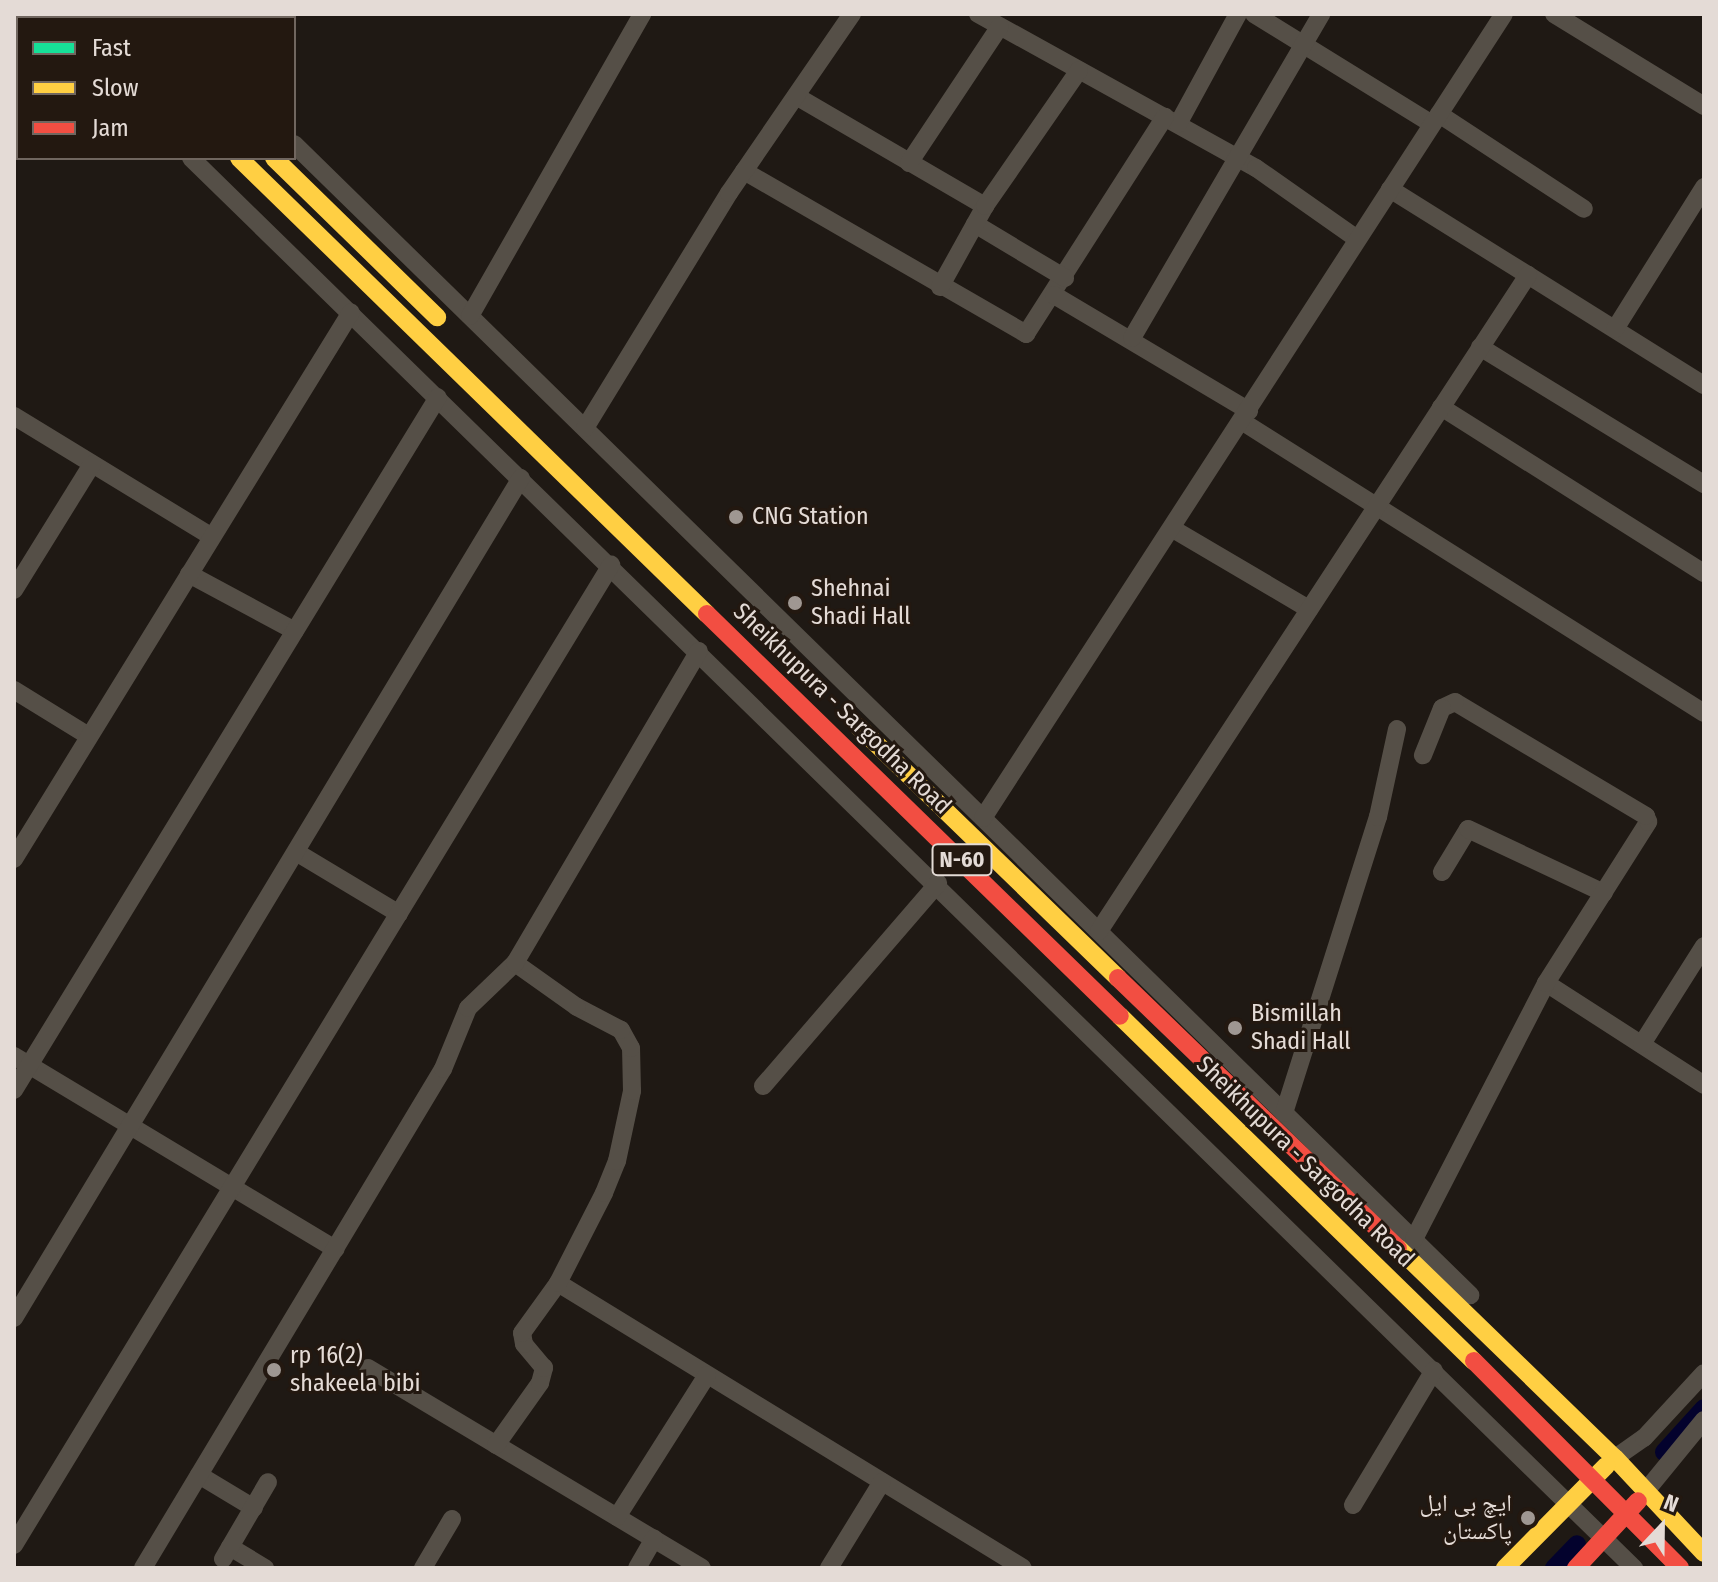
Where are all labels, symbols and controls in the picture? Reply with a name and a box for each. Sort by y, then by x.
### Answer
legend [16,16,296,160]
text: Fast [92,34,131,62]
text: Slow [92,74,138,102]
text: Jam [92,114,129,142]
place label: CNG Station [752,503,869,531]
marker: CNG Station [727,508,745,526]
place label: Shehnai Shadi Hall [811,575,911,631]
marker: Shehnai Shadi Hall [786,594,804,612]
street label: Sheikhupura - Sargodha Road [727,597,957,821]
road number: N-60 [930,842,994,878]
place label: Bismillah Shadi Hall [1251,1000,1351,1056]
marker: Bismillah Shadi Hall [1226,1019,1244,1037]
street label: Sheikhupura - Sargodha Road [1190,1050,1420,1274]
place label: rp 16(2) shakeela bibi [290,1342,421,1398]
marker: rp 16(2) shakeela bibi [265,1361,283,1379]
north arrow [1622,1486,1702,1566]
text: N [1660,1488,1682,1518]
place label: ایچ بی ایل پاکستان [1420,1490,1512,1546]
marker: ایچ بی ایل پاکستان [1519,1509,1537,1527]

